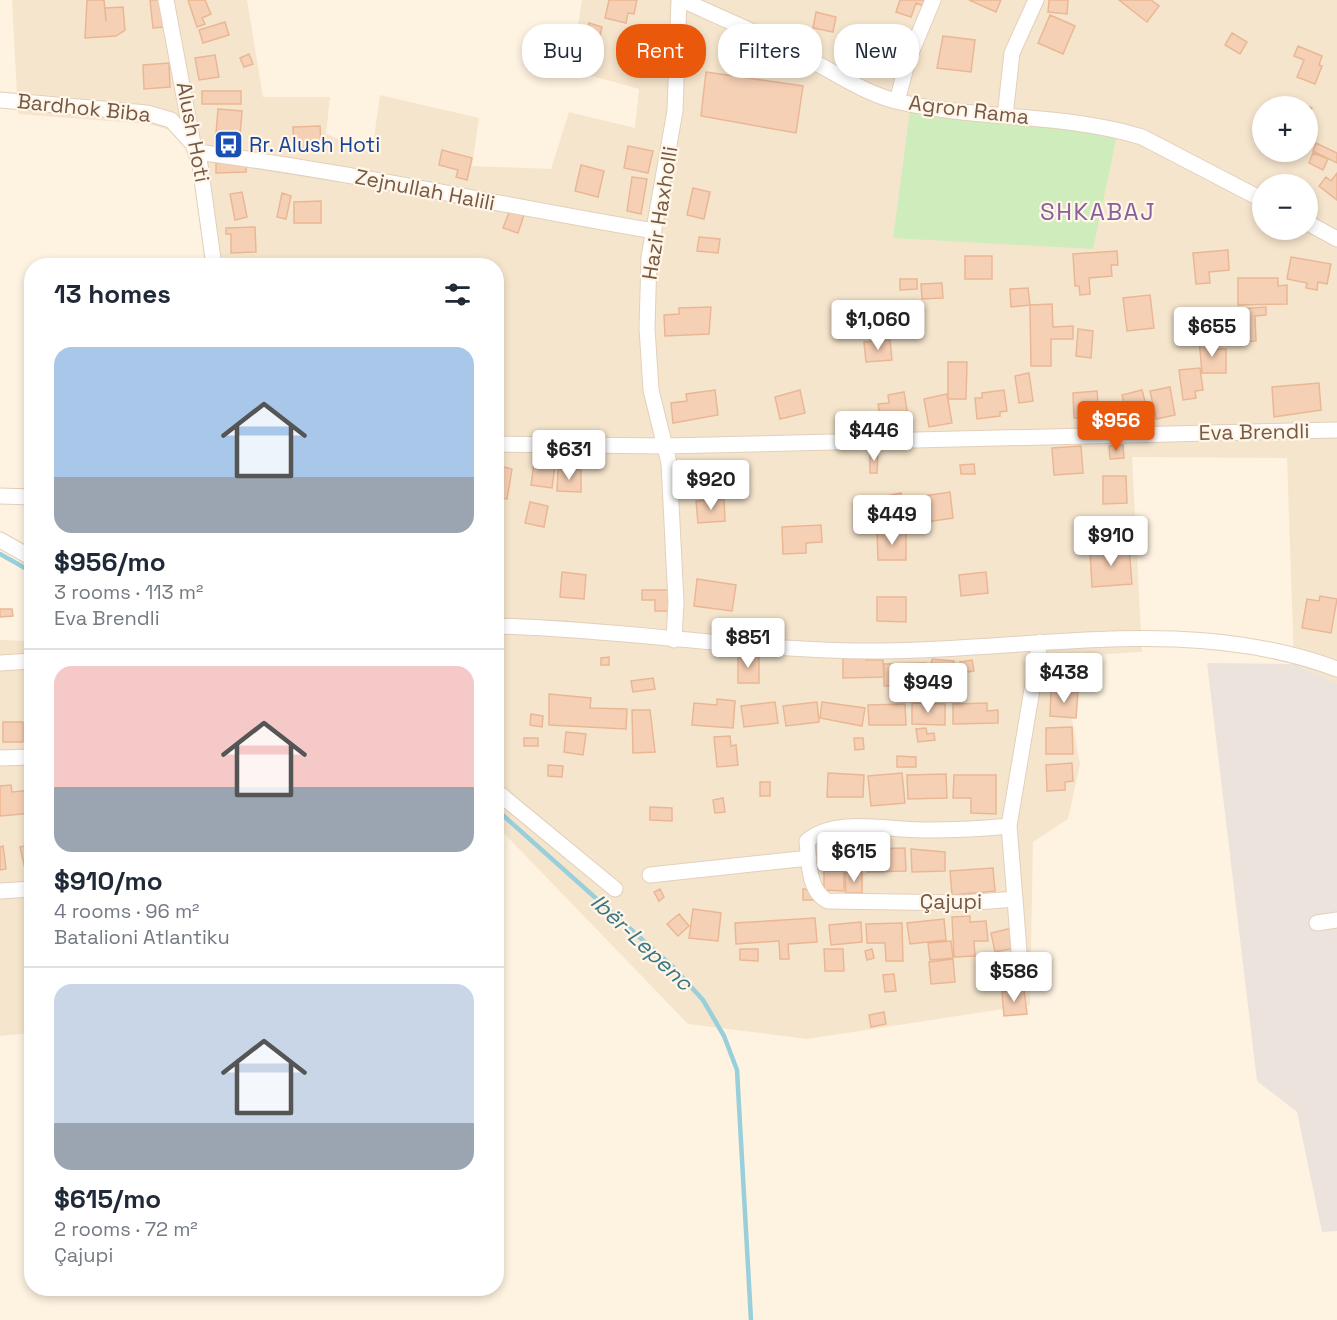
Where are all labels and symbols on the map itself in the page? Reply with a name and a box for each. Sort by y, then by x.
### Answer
street label: Alush Hoti [171,79,216,184]
street label: Bardhok Biba [16,87,152,128]
street label: Agron Rama [907,89,1031,130]
bus stop icon: Rr. Alush Hoti [212,129,244,161]
place label: Rr. Alush Hoti [249,131,380,158]
street label: Hazir Haxholli [636,144,683,282]
street label: Zejnullah Halili [353,163,497,216]
district label: SHKABAJ [1040,196,1156,227]
pin: $1,060 [829,300,927,351]
pin: $655 [1176,307,1248,358]
pin: $956 [1080,401,1152,452]
pin: $446 [838,411,910,462]
street label: Eva Brendli [1198,417,1310,446]
pin: $631 [533,430,605,481]
pin: $920 [675,460,747,511]
pin: $449 [856,495,928,546]
pin: $910 [1075,516,1147,567]
pin: $851 [712,618,784,669]
pin: $438 [1028,653,1100,704]
pin: $949 [892,663,964,714]
pin: $615 [818,832,890,883]
water label: Ibër-Lepenc [585,888,699,997]
street label: Çajupi [920,888,982,915]
pin: $586 [978,952,1050,1003]

